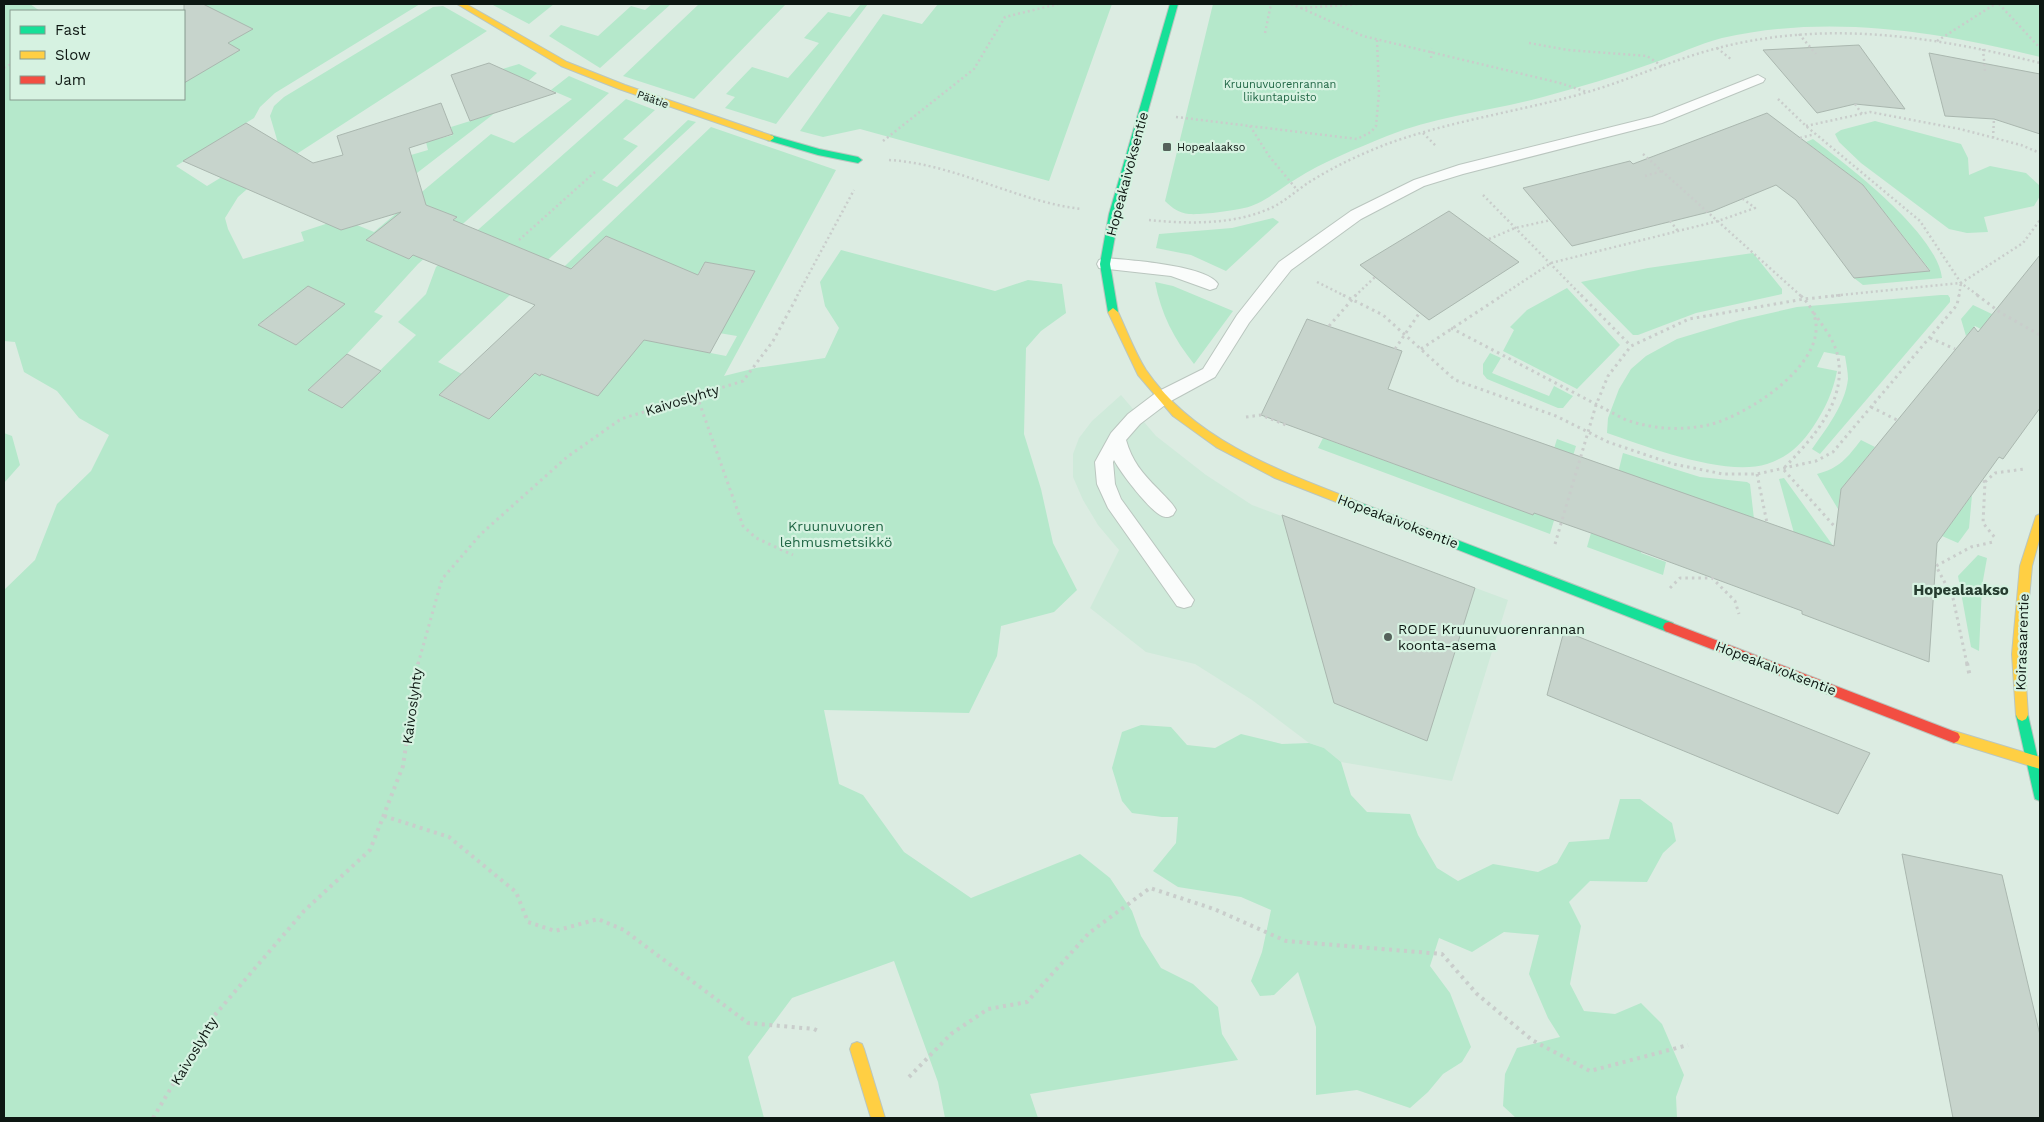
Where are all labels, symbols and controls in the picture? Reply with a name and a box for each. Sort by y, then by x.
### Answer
legend [10,10,185,100]
text: Fast [55,21,87,39]
text: Slow [55,46,91,64]
text: Jam [55,71,86,89]
park label: Kruunuvuorenrannan liikuntapuisto [1224,78,1336,104]
street label: Päätie [635,88,670,111]
street label: Hopeakaivoksentie [1103,110,1151,238]
marker: Hopealaakso [1161,141,1173,153]
place label: Hopealaakso [1177,141,1245,154]
street label: Kaivoslyhty [643,381,722,419]
street label: Hopeakaivoksentie [1335,491,1461,551]
park label: Kruunuvuoren lehmusmetsikkö [780,518,892,550]
district label: Hopealaakso [1913,581,2009,599]
street label: Koirasaarentie [2012,593,2032,691]
place label: RODE Kruunuvuorenrannan koonta-asema [1398,621,1585,653]
marker: RODE Kruunuvuorenrannan koonta-asema [1382,631,1394,643]
street label: Hopeakaivoksentie [1713,638,1839,698]
street label: Kaivoslyhty [399,666,425,745]
street label: Kaivoslyhty [167,1013,221,1088]

